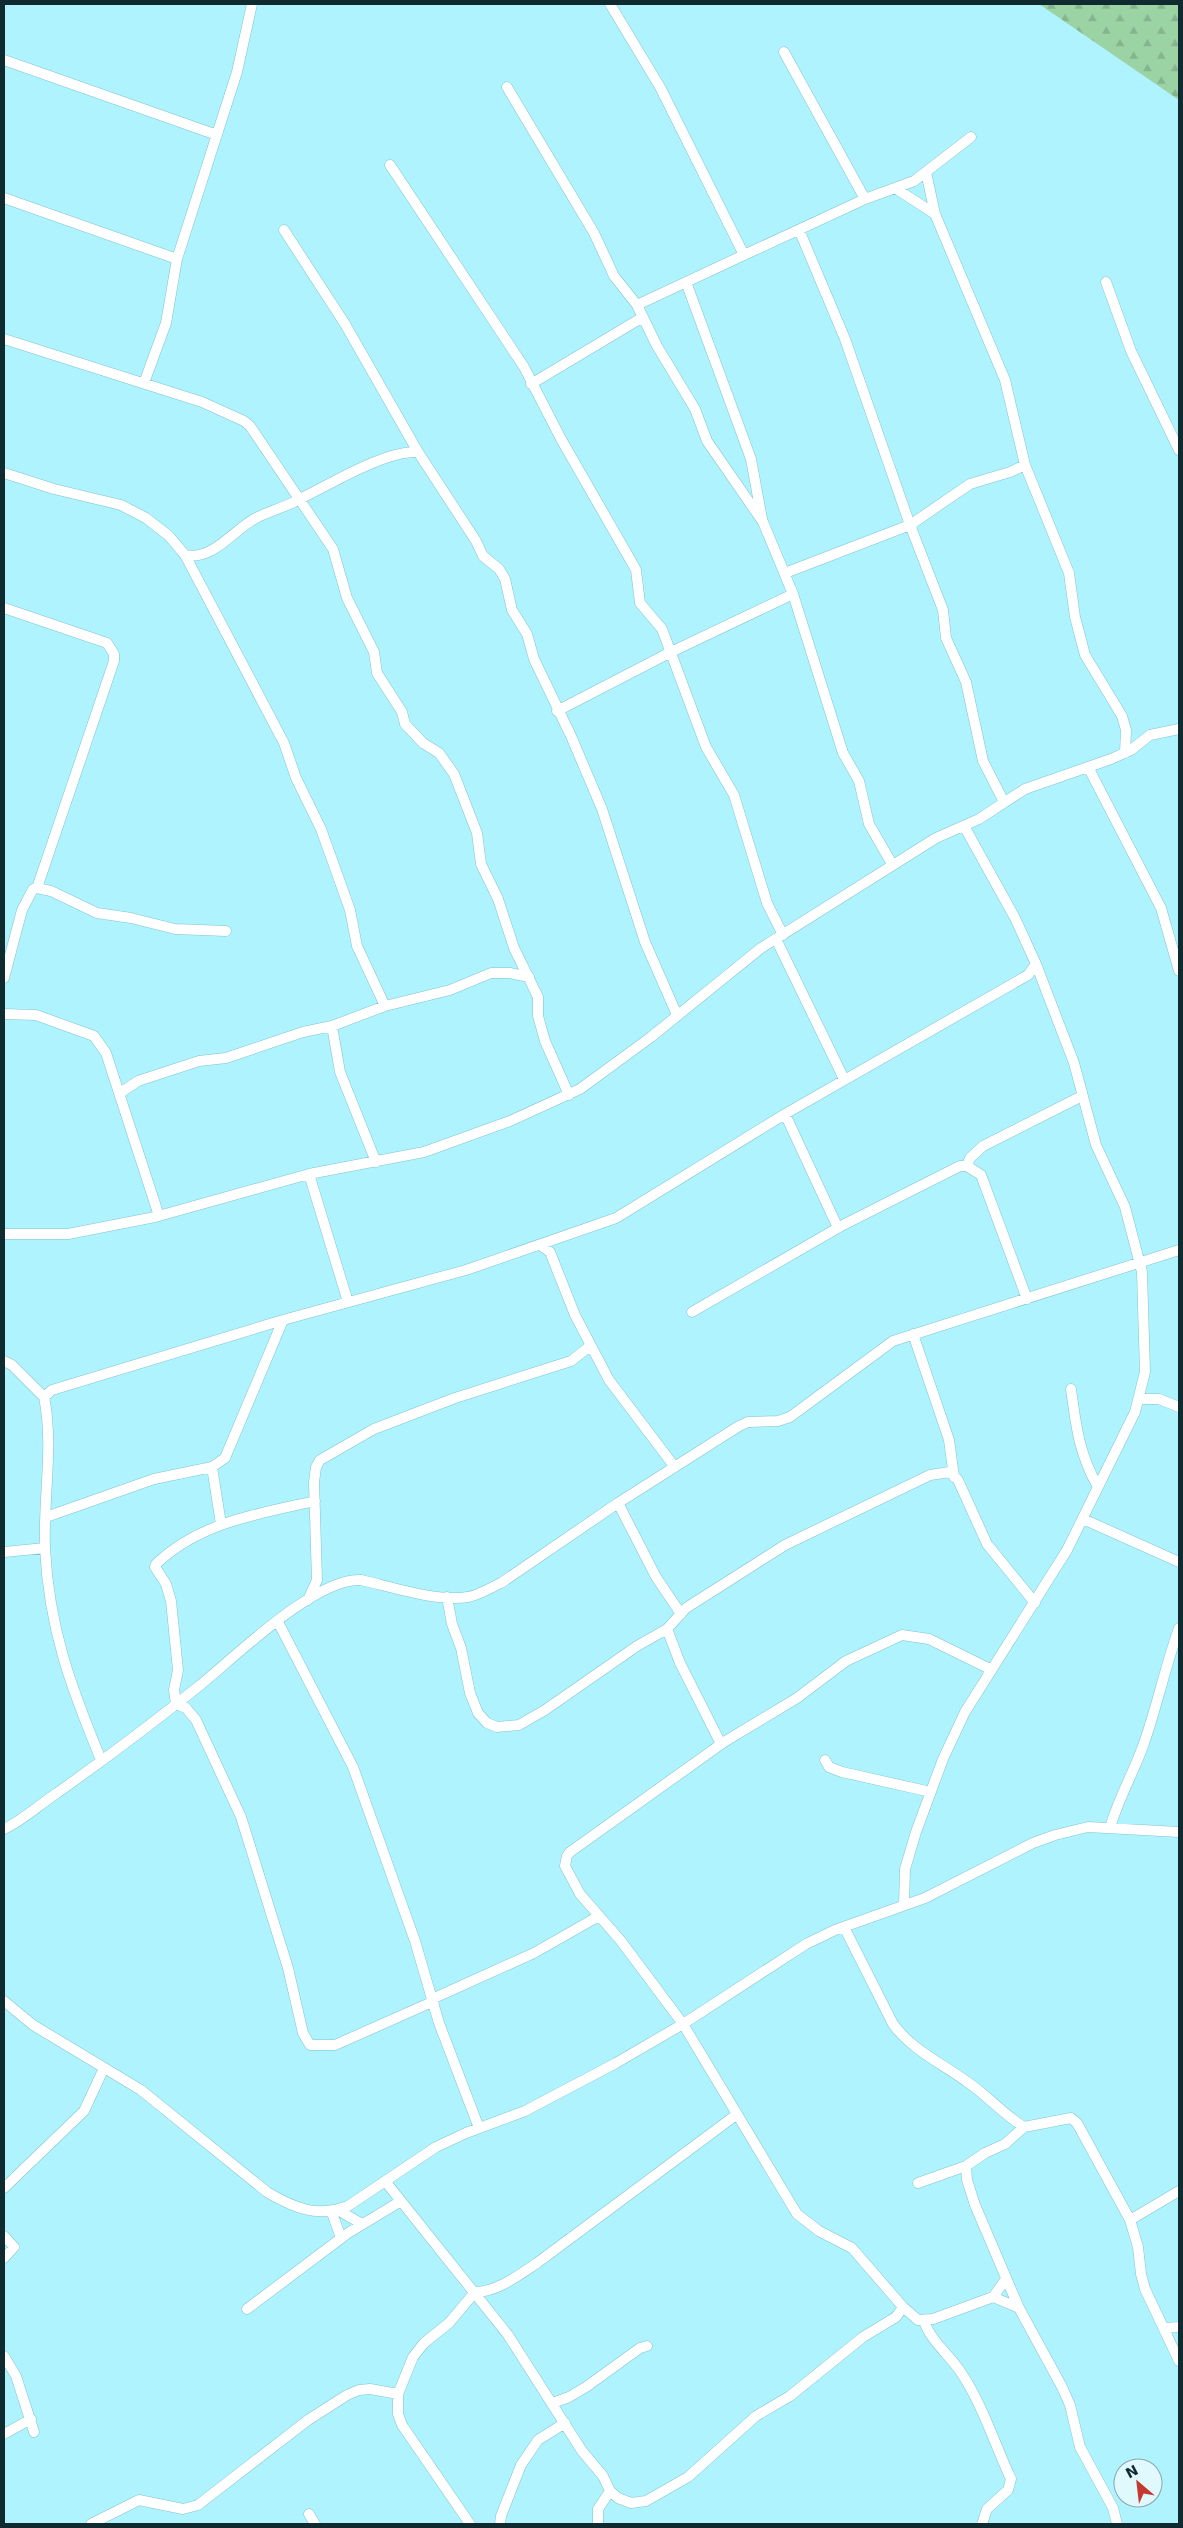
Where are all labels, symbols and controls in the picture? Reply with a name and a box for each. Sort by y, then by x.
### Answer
north arrow [1113,2458,1163,2508]
text: N [1123,2462,1141,2481]

